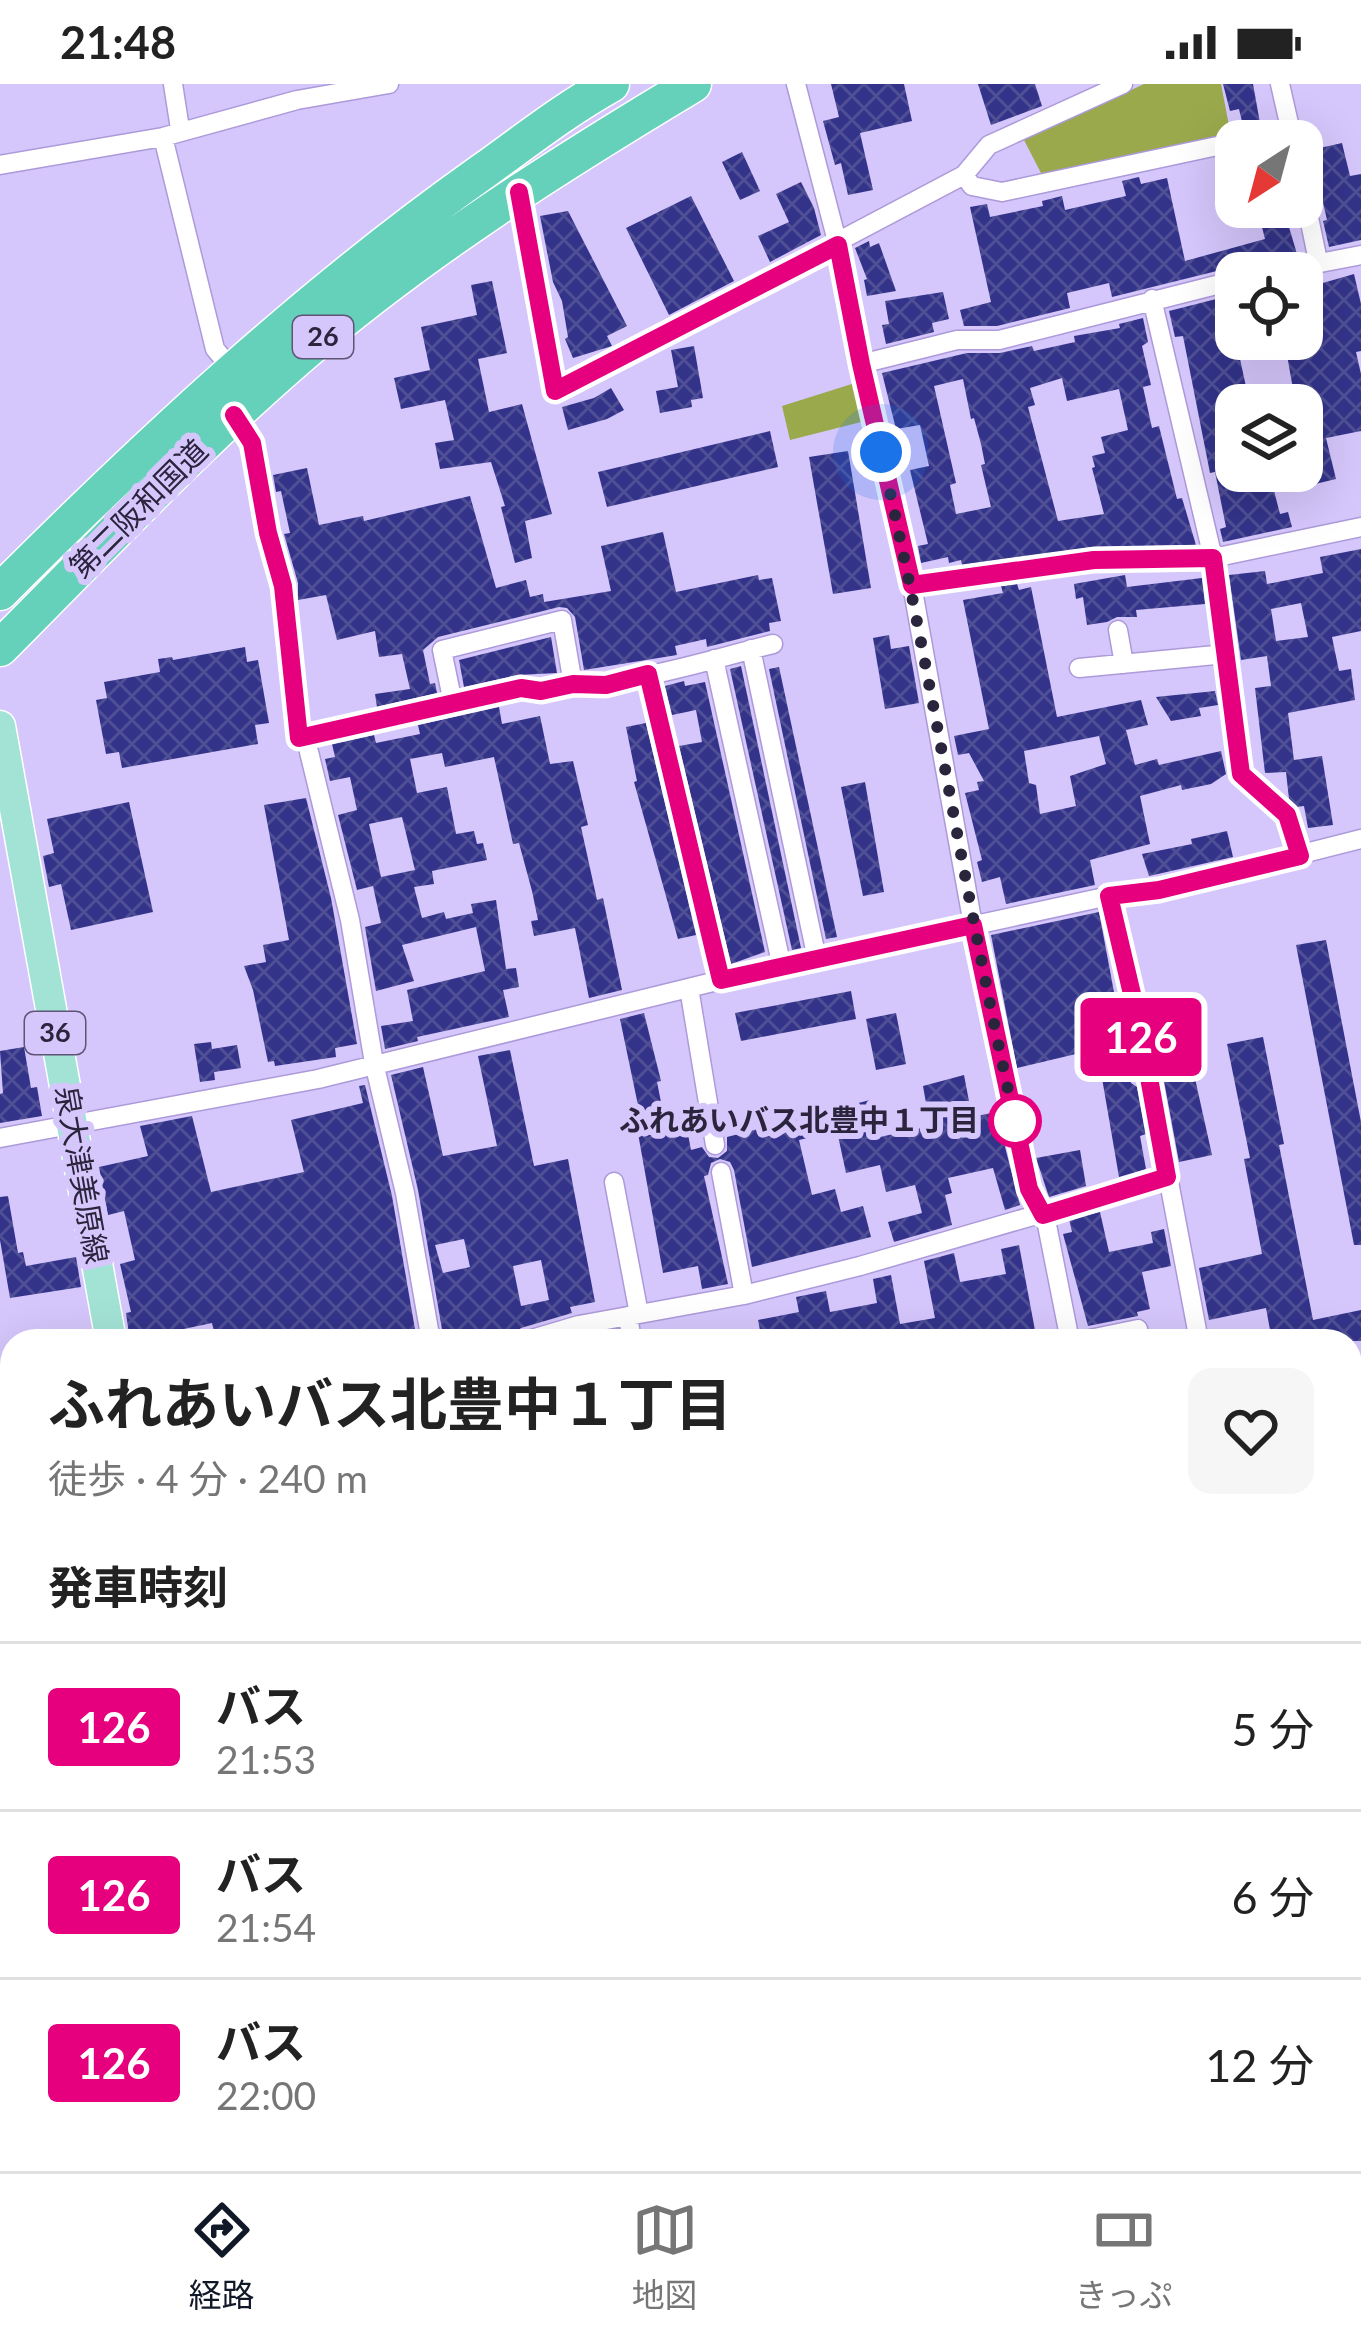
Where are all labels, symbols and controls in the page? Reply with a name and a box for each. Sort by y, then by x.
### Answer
text: 21:48 [60,15,176,69]
north arrow [1215,120,1323,228]
map controls [1215,120,1323,492]
button: locate [1215,252,1323,360]
road number: 26 [293,316,353,358]
button: layers [1215,384,1323,492]
your location [851,422,911,482]
street label: 第二阪和国道 [61,431,214,584]
line badge: 126 [1072,998,1210,1076]
road number: 36 [25,1012,85,1054]
text: 126 [1104,1012,1178,1062]
street label: 泉大津美原線 [50,1083,116,1266]
marker: ふれあいバス北豊中１丁目 [990,1096,1040,1146]
place label: ふれあいバス北豊中１丁目 [619,1101,979,1137]
button: heart [1188,1368,1314,1494]
text: ふれあいバス北豊中１丁目 [48,1369,732,1437]
text: 徒歩 · 4 分 · 240 m [48,1455,368,1501]
text: 発車時刻 [48,1560,228,1614]
text: バス [216,1679,306,1733]
text: 126 [77,1702,151,1752]
text: 5 分 [1231,1702,1314,1756]
text: 21:53 [216,1736,316,1782]
text: バス [216,1847,306,1901]
text: 126 [77,1870,151,1920]
text: 6 分 [1231,1870,1314,1924]
text: 21:54 [216,1904,316,1950]
text: バス [216,2015,306,2069]
text: 126 [77,2038,151,2088]
text: 12 分 [1205,2038,1314,2092]
text: 22:00 [216,2072,316,2118]
tab: 経路 [189,2197,255,2317]
tab: 地図 [632,2197,698,2317]
tab: きっぷ [1075,2197,1172,2317]

